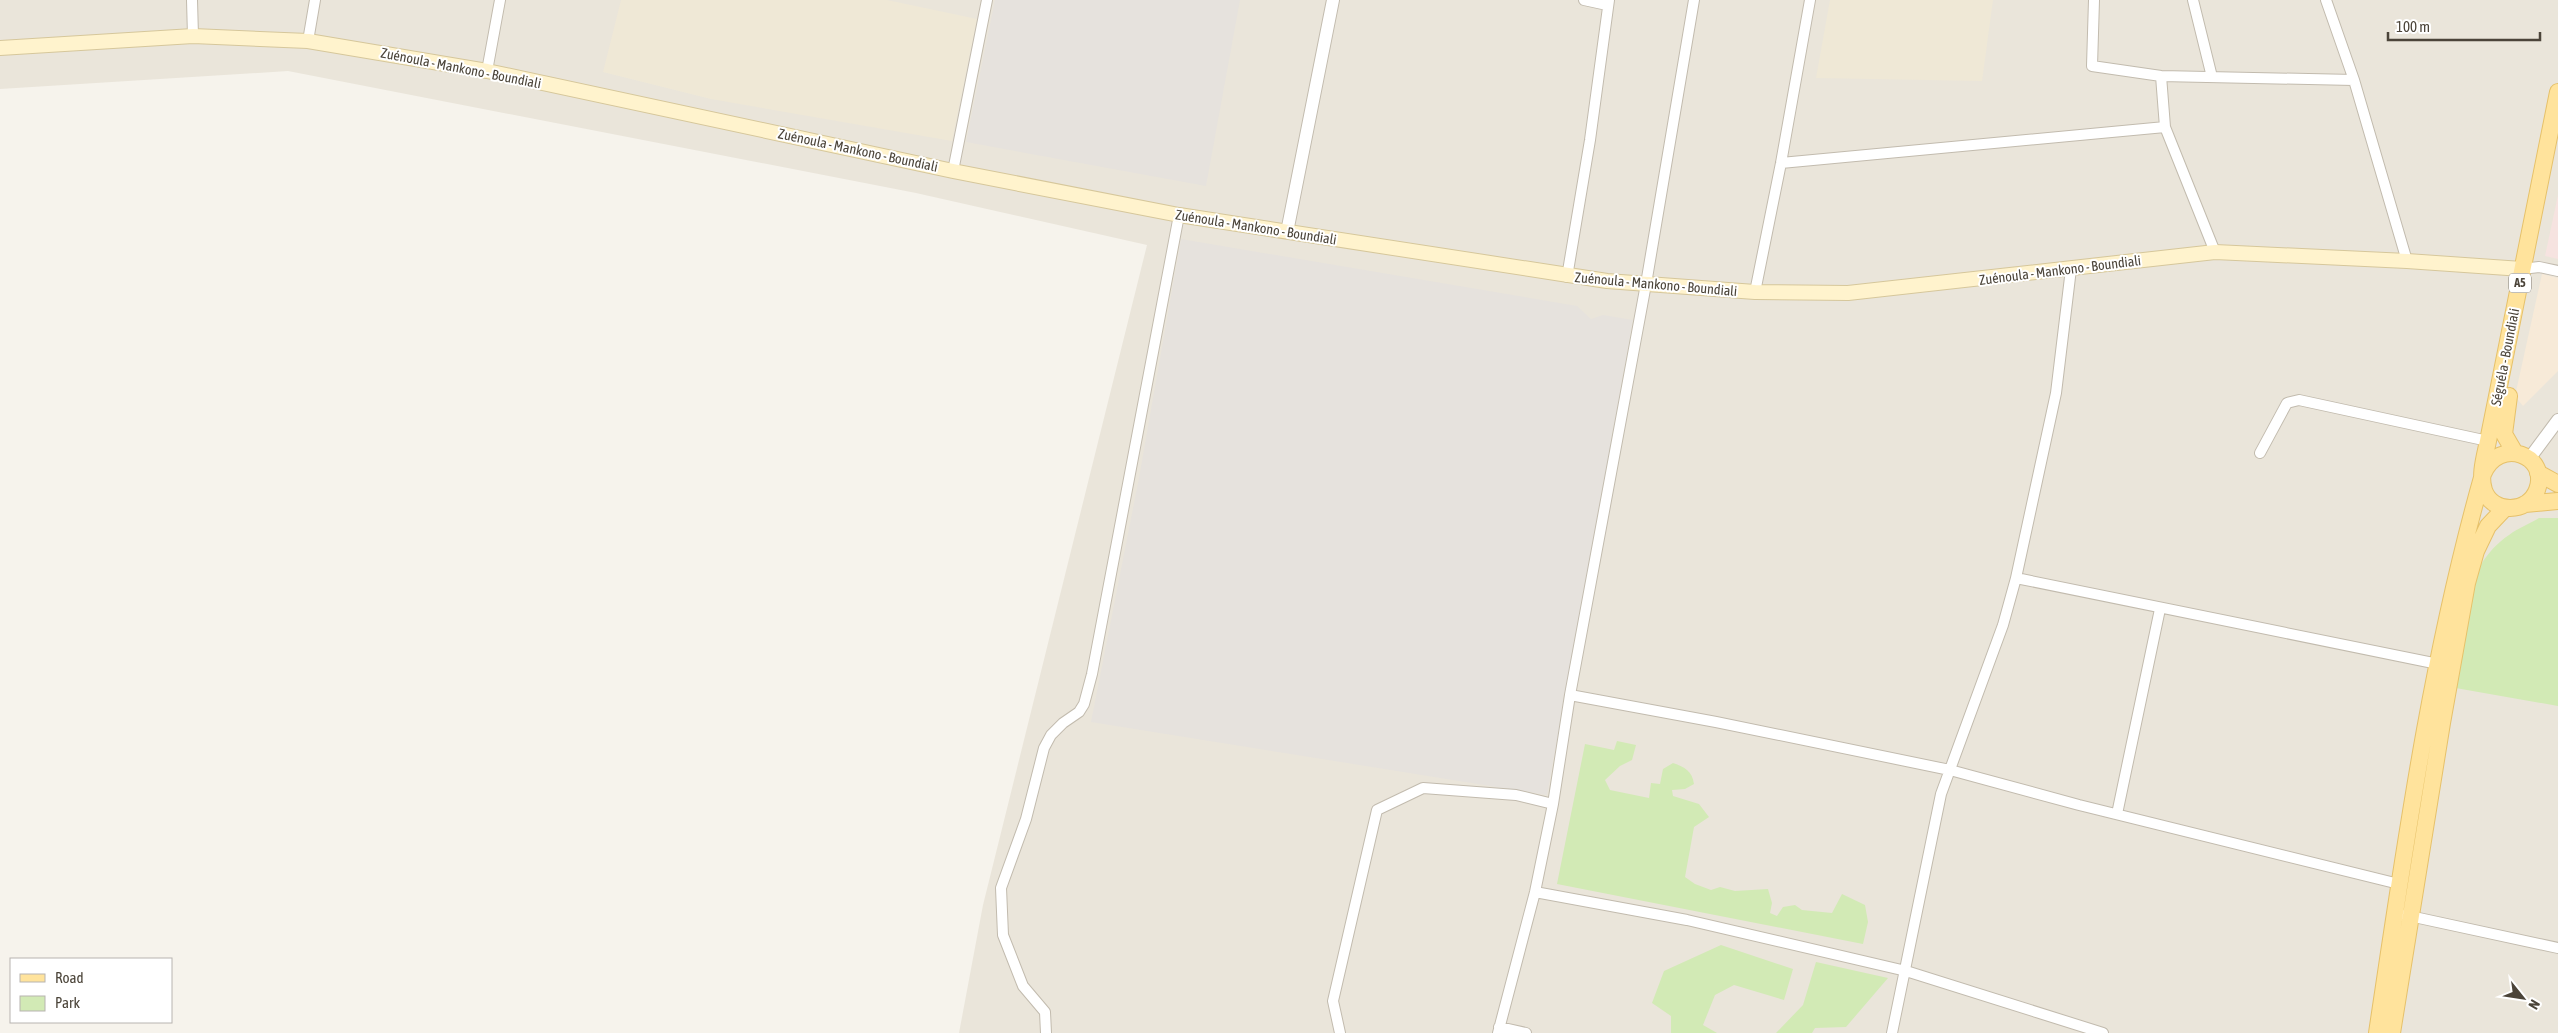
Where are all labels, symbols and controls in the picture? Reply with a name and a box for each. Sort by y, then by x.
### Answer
scale bar [2388,10,2540,42]
text: 100 m [2396,18,2430,35]
street label: Zuénoula - Mankono - Boundiali [379,45,543,91]
street label: Zuénoula - Mankono - Boundiali [777,125,939,175]
street label: Zuénoula - Mankono - Boundiali [1174,206,1338,248]
street label: Zuénoula - Mankono - Boundiali [1978,252,2142,288]
street label: Zuénoula - Mankono - Boundiali [1574,269,1738,299]
road number: A5 [2509,274,2531,292]
street label: Séguéla - Boundiali [2488,307,2522,407]
legend [10,958,172,1023]
text: Road [55,969,84,986]
north arrow [2498,973,2548,1023]
text: Park [55,994,80,1011]
text: N [2525,997,2543,1012]

